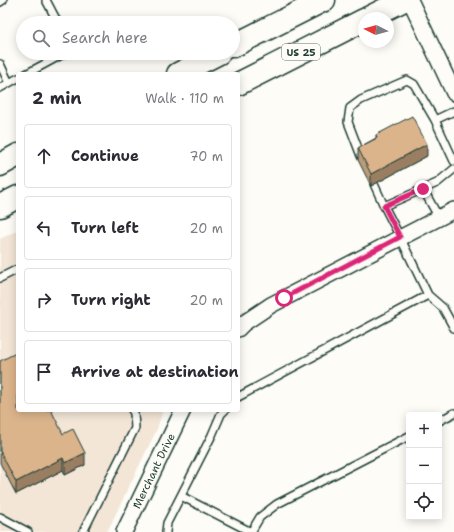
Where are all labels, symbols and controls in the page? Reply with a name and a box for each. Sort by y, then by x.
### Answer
north arrow [358,12,394,48]
search box [16,16,240,60]
icon: search [30,27,52,49]
text: Search here [62,28,148,48]
road number: US 25 [282,44,320,60]
text: 2 min [32,87,82,109]
text: Walk · 110 m [145,90,224,107]
icon: ahead [33,145,55,167]
text: Continue [71,146,139,166]
text: 70 m [189,148,223,165]
route end [414,180,432,198]
icon: left [33,217,55,239]
text: Turn left [71,218,139,238]
text: 20 m [190,220,223,237]
icon: right [33,289,55,311]
route start [275,289,293,307]
text: Turn right [71,290,151,310]
text: 20 m [190,292,223,309]
icon: arrive [33,361,55,383]
text: Arrive at destination [71,362,239,382]
map controls [406,412,442,520]
button: + [406,412,442,448]
street label: Merchant Drive [129,431,179,511]
button: − [406,448,442,484]
button: locate [406,484,442,520]

